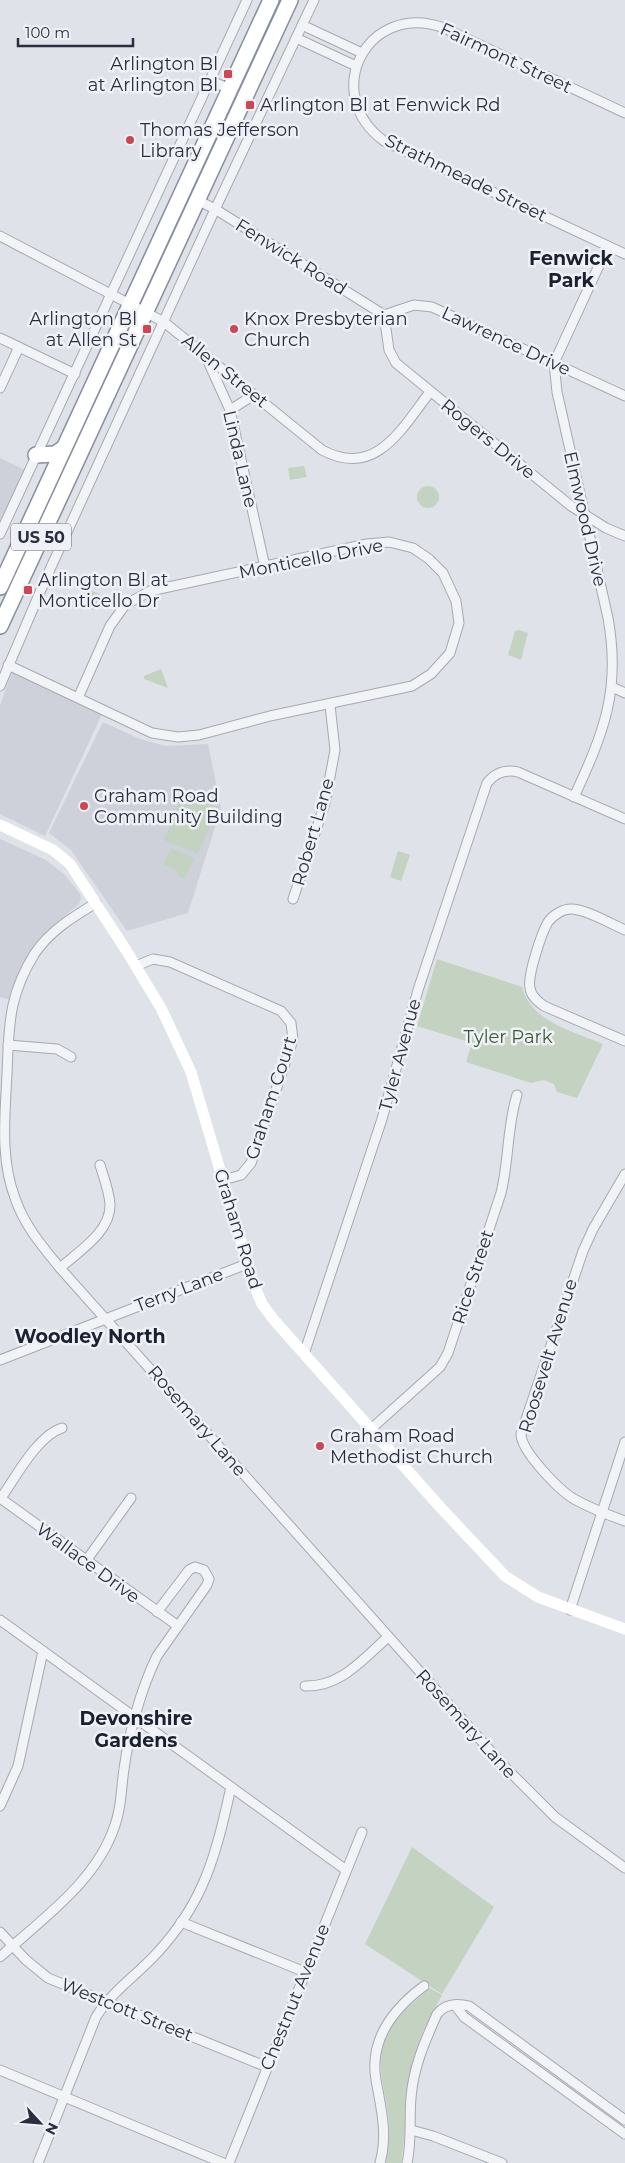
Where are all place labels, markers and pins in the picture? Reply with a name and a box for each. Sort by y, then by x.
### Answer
place label: Arlington Bl at Arlington Bl [88,53,218,96]
marker: Arlington Bl at Arlington Bl [222,68,234,80]
place label: Arlington Bl at Fenwick Rd [260,94,500,116]
marker: Arlington Bl at Fenwick Rd [244,99,256,111]
place label: Thomas Jefferson Library [140,119,299,162]
marker: Thomas Jefferson Library [124,134,136,146]
place label: Arlington Bl at Allen St [29,308,137,351]
place label: Knox Presbyterian Church [244,308,408,351]
marker: Arlington Bl at Allen St [141,323,153,335]
marker: Knox Presbyterian Church [228,323,240,335]
place label: Arlington Bl at Monticello Dr [38,569,168,612]
marker: Arlington Bl at Monticello Dr [22,584,34,596]
place label: Graham Road Community Building [94,785,283,828]
marker: Graham Road Community Building [78,800,90,812]
place label: Graham Road Methodist Church [330,1425,493,1468]
marker: Graham Road Methodist Church [314,1440,326,1452]

